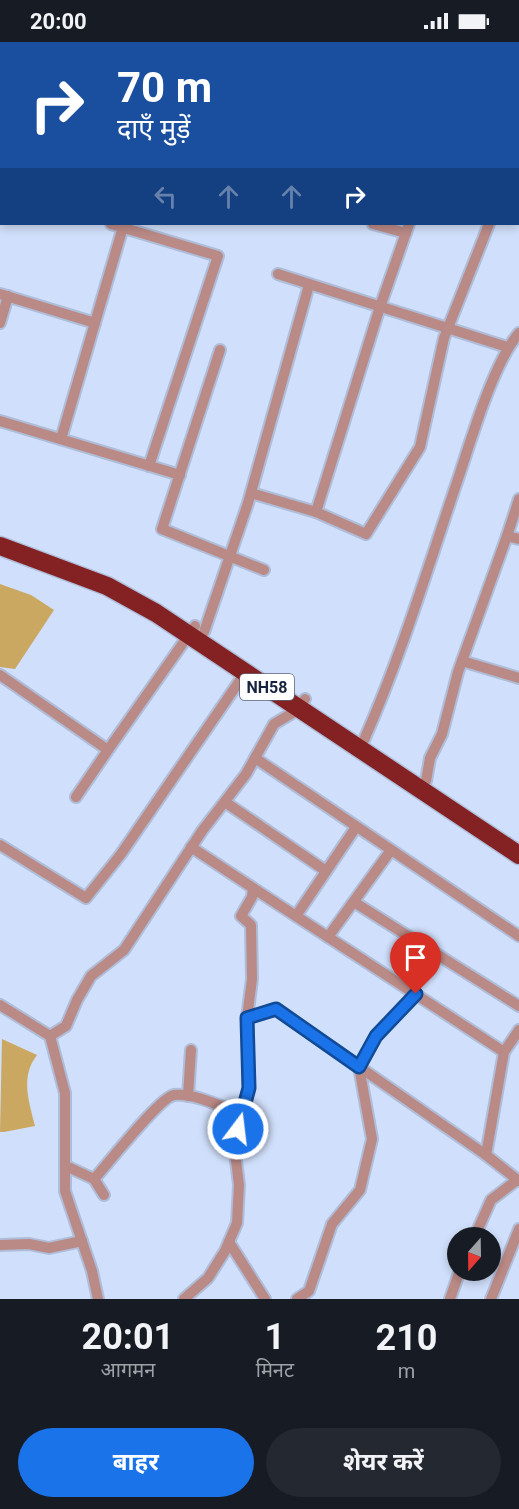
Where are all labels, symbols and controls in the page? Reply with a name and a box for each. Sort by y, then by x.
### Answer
text: 20:00 [30,9,87,34]
text: 70 m [117,63,212,112]
icon: right [18,66,96,144]
text: दाएँ मुड़ें [117,113,191,145]
icon: left [149,180,182,213]
icon: ahead [212,180,245,213]
icon: ahead [275,180,308,213]
icon: right [338,180,371,213]
road number: NH58 [240,674,294,700]
pin [390,932,441,994]
icon: arrive [399,941,432,974]
position arrow [206,1097,270,1161]
north arrow [447,1227,501,1281]
map controls [447,1227,501,1281]
text: 20:01 [81,1316,174,1358]
text: 1 [265,1316,285,1358]
text: 210 [376,1317,438,1359]
text: आगमन [100,1358,155,1382]
text: मिनट [256,1358,294,1382]
text: m [398,1359,415,1383]
button: बाहर [18,1428,254,1497]
button: शेयर करें [266,1428,501,1497]

